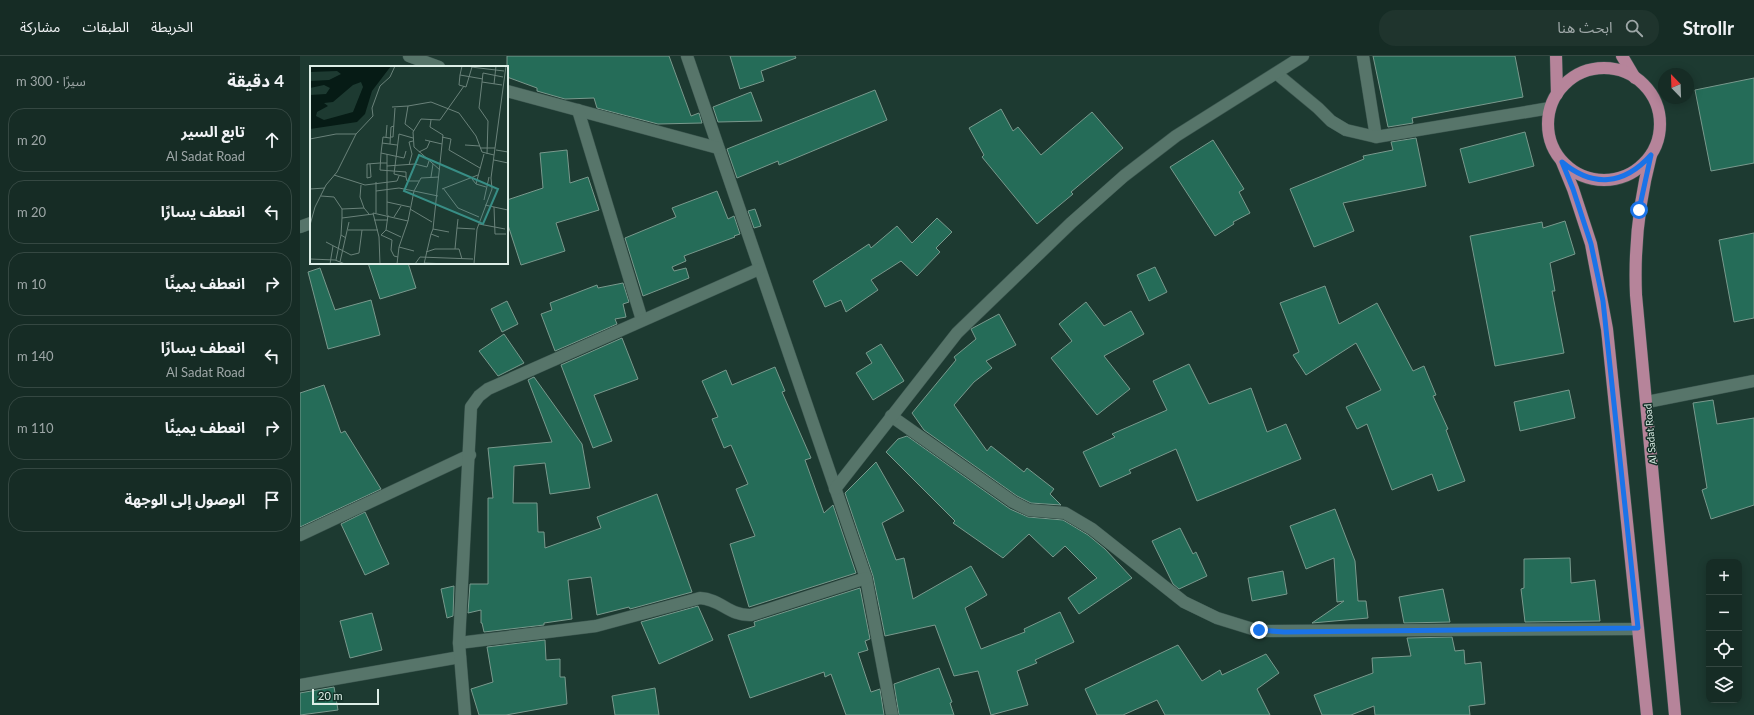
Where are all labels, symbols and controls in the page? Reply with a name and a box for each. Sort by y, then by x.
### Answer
search box [1379,10,1659,46]
text: Strollr [1683,16,1734,39]
icon: search [1623,17,1645,39]
text: مشاركة [20,18,60,35]
text: الطبقات [82,18,129,35]
text: الخريطة [151,18,193,35]
text: ابحث هنا [1557,18,1613,36]
inset map [310,66,508,264]
north arrow [1658,68,1694,104]
text: 4 دقيقة [227,70,284,91]
text: سيرًا · 300 m [16,73,86,89]
text: تابع السير [181,122,245,140]
icon: ahead [261,129,283,151]
text: 20 m [17,132,46,148]
text: Al Sadat Road [166,148,245,164]
icon: left [261,201,283,223]
route start [1630,201,1648,219]
text: انعطف يسارًا [161,202,245,220]
text: 20 m [17,204,46,220]
icon: right [261,273,283,295]
text: انعطف يمينًا [165,274,245,292]
text: 10 m [17,276,46,292]
text: انعطف يسارًا [161,338,245,356]
icon: left [261,345,283,367]
text: 140 m [17,348,54,364]
text: Al Sadat Road [166,364,245,380]
street label: Al Sadat Road [1641,403,1659,465]
icon: right [261,417,283,439]
text: انعطف يمينًا [165,418,245,436]
text: 110 m [17,420,54,436]
icon: arrive [261,489,283,511]
text: الوصول إلى الوجهة [124,490,245,508]
map controls [1706,559,1742,703]
button: + [1706,559,1742,595]
button: − [1706,595,1742,631]
route end [1250,621,1268,639]
button: locate [1706,631,1742,667]
button: layers [1706,667,1742,703]
scale bar [312,687,379,706]
text: 20 m [318,689,343,702]

